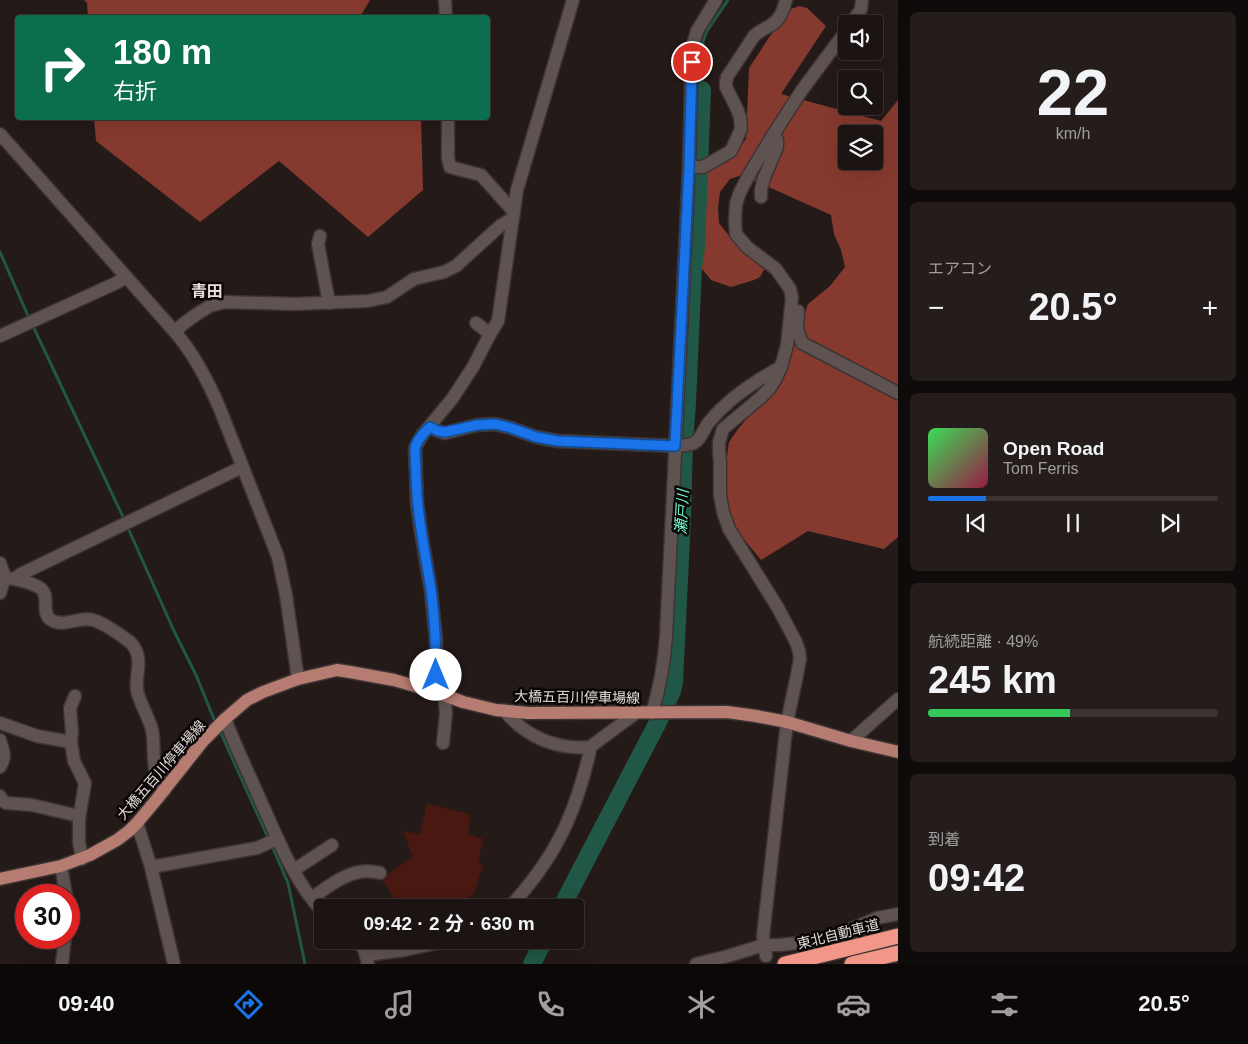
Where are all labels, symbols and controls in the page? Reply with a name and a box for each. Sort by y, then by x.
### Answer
map controls [838,15,883,170]
button: sound [838,15,883,60]
text: 180 m [113,32,212,71]
icon: right [30,35,95,100]
pin [671,41,713,83]
icon: arrive [678,48,706,76]
text: 22 [1037,56,1109,129]
button: search [838,70,883,115]
text: 右折 [113,79,157,104]
button: layers [838,125,883,170]
text: km/h [1056,125,1090,142]
text: エアコン [928,260,992,277]
district label: 青田 [191,283,223,300]
text: 20.5° [1028,286,1118,328]
text: − [928,292,944,323]
text: + [1202,292,1218,323]
text: Open Road [1003,438,1104,459]
text: Tom Ferris [1003,460,1079,477]
water label: 瀬戸川 [672,487,691,535]
icon: previous [962,509,990,537]
icon: pause [1059,509,1087,537]
icon: next [1156,509,1184,537]
text: 航続距離 · 49% [928,633,1038,650]
position arrow [409,648,461,700]
text: 245 km [928,659,1057,701]
street label: 大橋五百川停車場線 [514,688,640,706]
street label: 大橋五百川停車場線 [114,717,208,823]
text: 到着 [928,831,960,848]
text: 09:42 [928,857,1025,899]
speed limit sign: 30 [15,884,80,949]
text: 09:42 · 2 分 · 630 m [363,913,535,934]
street label: 東北自動車道 [795,916,881,952]
icon: directions [231,987,266,1022]
icon: music [382,987,417,1022]
icon: phone [533,987,568,1022]
icon: climate [684,987,719,1022]
icon: car [836,987,871,1022]
icon: filters [987,987,1022,1022]
text: 09:40 [58,991,114,1016]
text: 20.5° [1138,991,1190,1016]

